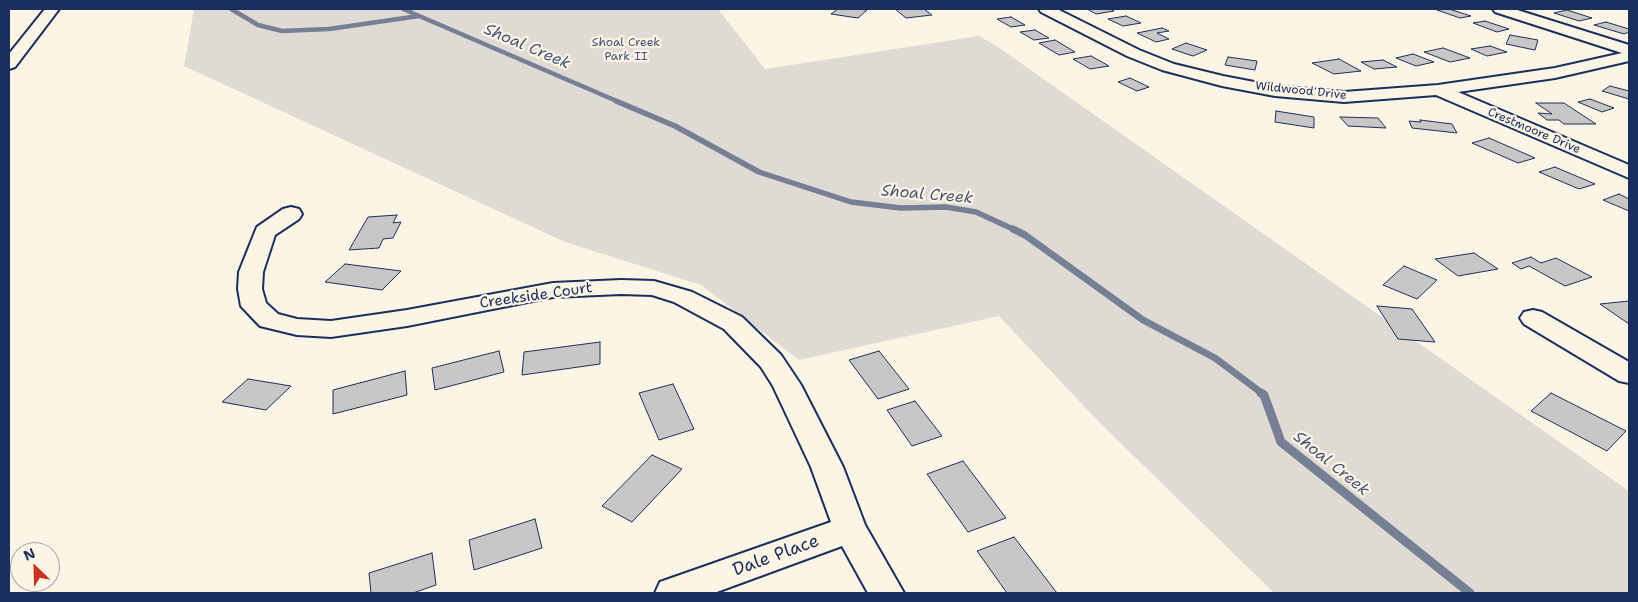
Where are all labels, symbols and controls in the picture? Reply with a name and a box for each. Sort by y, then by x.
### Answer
water label: Shoal Creek [481,20,573,74]
park label: Shoal Creek Park II [592,36,660,64]
street label: Wildwood Drive [1255,79,1347,103]
street label: Crestmoore Drive [1485,105,1583,157]
water label: Shoal Creek [880,181,974,209]
street label: Creekside Court [478,279,594,313]
water label: Shoal Creek [1289,428,1373,500]
street label: Dale Place [730,530,822,582]
north arrow [10,542,60,592]
text: N [21,544,38,565]

